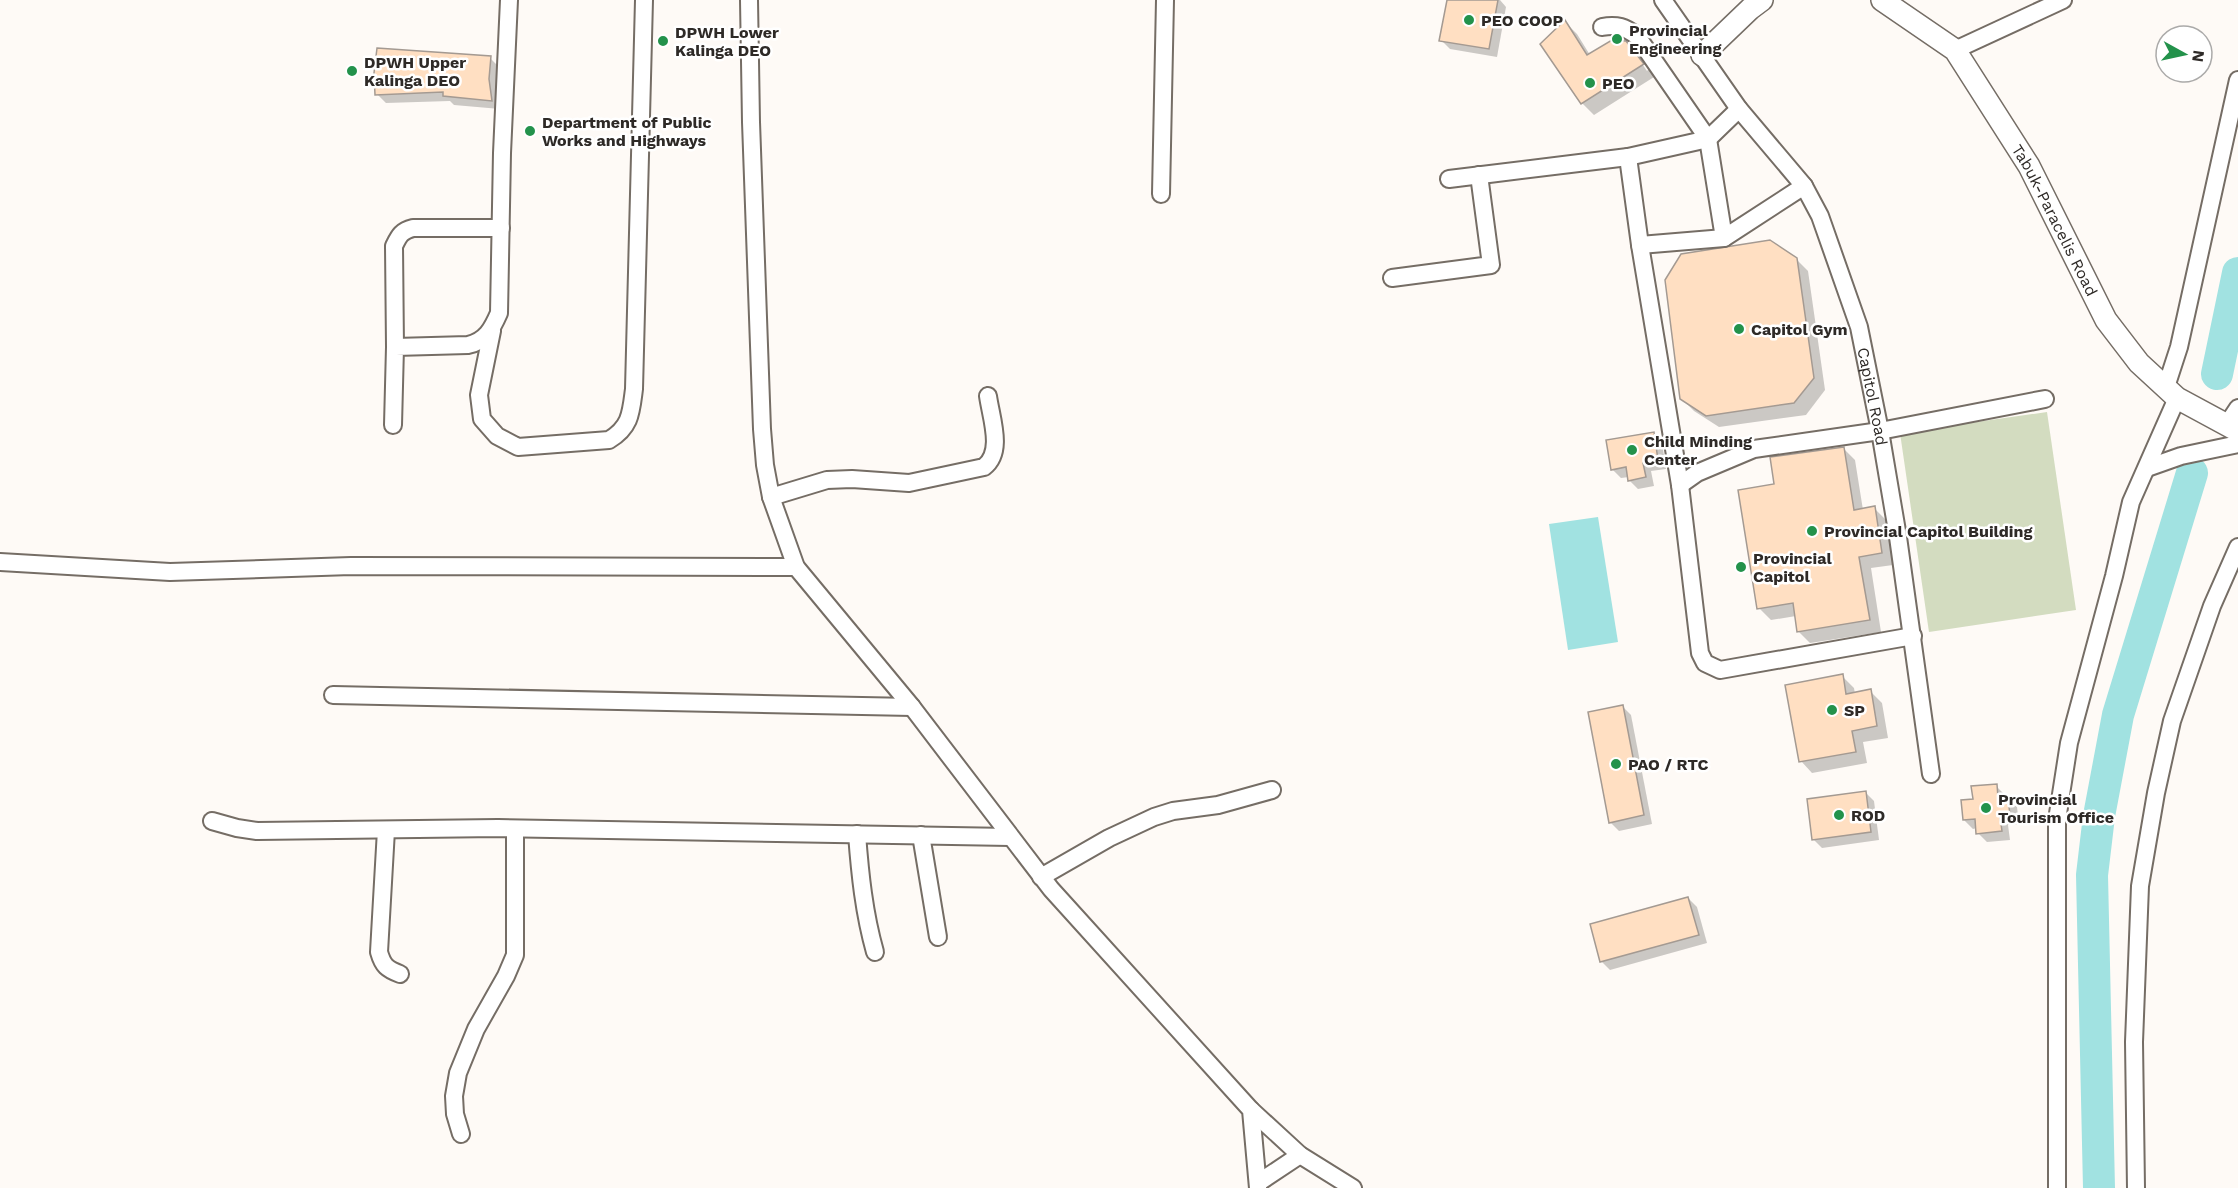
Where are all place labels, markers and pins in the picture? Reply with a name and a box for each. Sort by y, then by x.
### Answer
place label: PEO COOP [1481,11,1564,30]
marker: PEO COOP [1462,13,1476,27]
place label: Provincial Engineering [1629,21,1722,58]
place label: DPWH Lower Kalinga DEO [675,23,779,60]
marker: Provincial Engineering [1610,32,1624,46]
marker: DPWH Lower Kalinga DEO [656,34,670,48]
place label: DPWH Upper Kalinga DEO [364,53,466,90]
marker: DPWH Upper Kalinga DEO [345,64,359,78]
place label: PEO [1602,74,1635,93]
marker: PEO [1583,76,1597,90]
place label: Department of Public Works and Highways [542,113,712,150]
marker: Department of Public Works and Highways [523,124,537,138]
place label: Capitol Gym [1751,320,1848,339]
marker: Capitol Gym [1732,322,1746,336]
place label: Child Minding Center [1644,432,1752,469]
marker: Child Minding Center [1625,443,1639,457]
place label: Provincial Capitol Building [1824,522,2032,541]
marker: Provincial Capitol Building [1805,524,1819,538]
place label: Provincial Capitol [1753,549,1832,586]
marker: Provincial Capitol [1734,560,1748,574]
place label: SP [1844,701,1865,720]
marker: SP [1825,703,1839,717]
place label: PAO / RTC [1628,755,1708,774]
marker: PAO / RTC [1609,757,1623,771]
place label: Provincial Tourism Office [1998,790,2114,827]
marker: Provincial Tourism Office [1979,801,1993,815]
place label: ROD [1851,806,1885,825]
marker: ROD [1832,808,1846,822]

